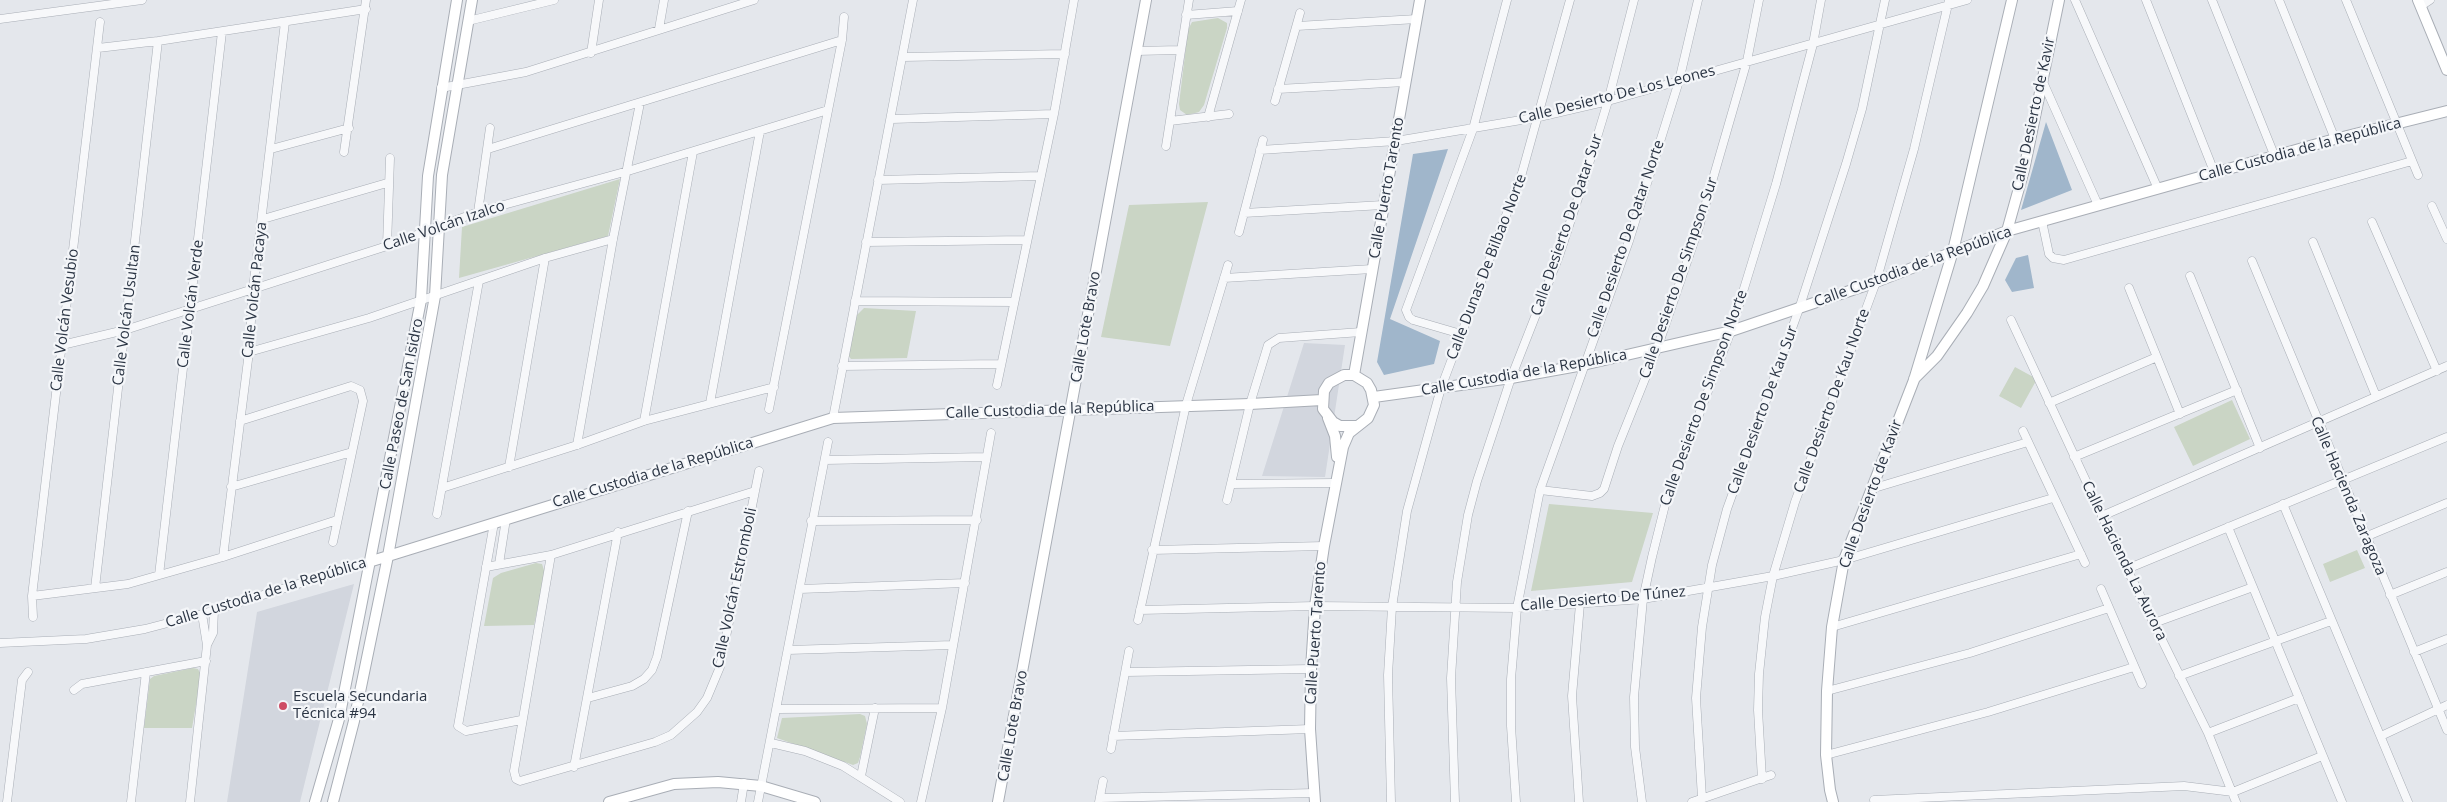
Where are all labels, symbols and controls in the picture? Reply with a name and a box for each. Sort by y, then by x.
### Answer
street label: Calle Desierto de Kavir [2009,35,2059,193]
street label: Calle Desierto De Los Leones [1517,62,1717,128]
street label: Calle Custodia de la República [2197,114,2403,186]
street label: Calle Puerto Tarento [1366,116,1408,260]
street label: Calle Desierto De Qatar Sur [1527,132,1607,318]
street label: Calle Desierto De Qatar Norte [1584,138,1668,340]
street label: Calle Dunas De Bilbao Norte [1443,172,1531,362]
street label: Calle Desierto De Simpson Sur [1636,175,1722,381]
street label: Calle Volcán Izalco [381,197,507,255]
street label: Calle Volcán Pacaya [239,221,271,359]
street label: Calle Custodia de la República [1812,223,2014,311]
street label: Calle Volcán Verde [174,239,208,369]
street label: Calle Volcán Usultan [109,243,145,387]
street label: Calle Volcán Vesubio [47,248,83,392]
street label: Calle Lote Bravo [1067,270,1105,384]
street label: Calle Desierto De Simpson Norte [1656,288,1752,508]
street label: Calle Desierto De Kau Norte [1790,306,1874,496]
street label: Calle Paseo de San Isidro [377,317,427,491]
street label: Calle Desierto De Kau Sur [1724,323,1802,497]
street label: Calle Custodia de la República [1420,346,1628,400]
street label: Calle Custodia de la República [945,397,1155,423]
street label: Calle Hacienda Zaragoza [2306,414,2390,578]
street label: Calle Desierto de Kavir [1836,417,1906,571]
street label: Calle Custodia de la República [550,434,756,512]
street label: Calle Hacienda La Aurora [2077,478,2171,644]
street label: Calle Volcán Estromboli [709,506,761,670]
street label: Calle Custodia de la República [163,554,369,632]
street label: Calle Puerto Tarento [1302,561,1330,705]
street label: Calle Desierto De Túnez [1520,583,1686,615]
street label: Calle Lote Bravo [994,669,1032,783]
place label: Escuela Secundaria Técnica #94 [293,688,427,723]
marker: Escuela Secundaria Técnica #94 [277,700,289,712]

